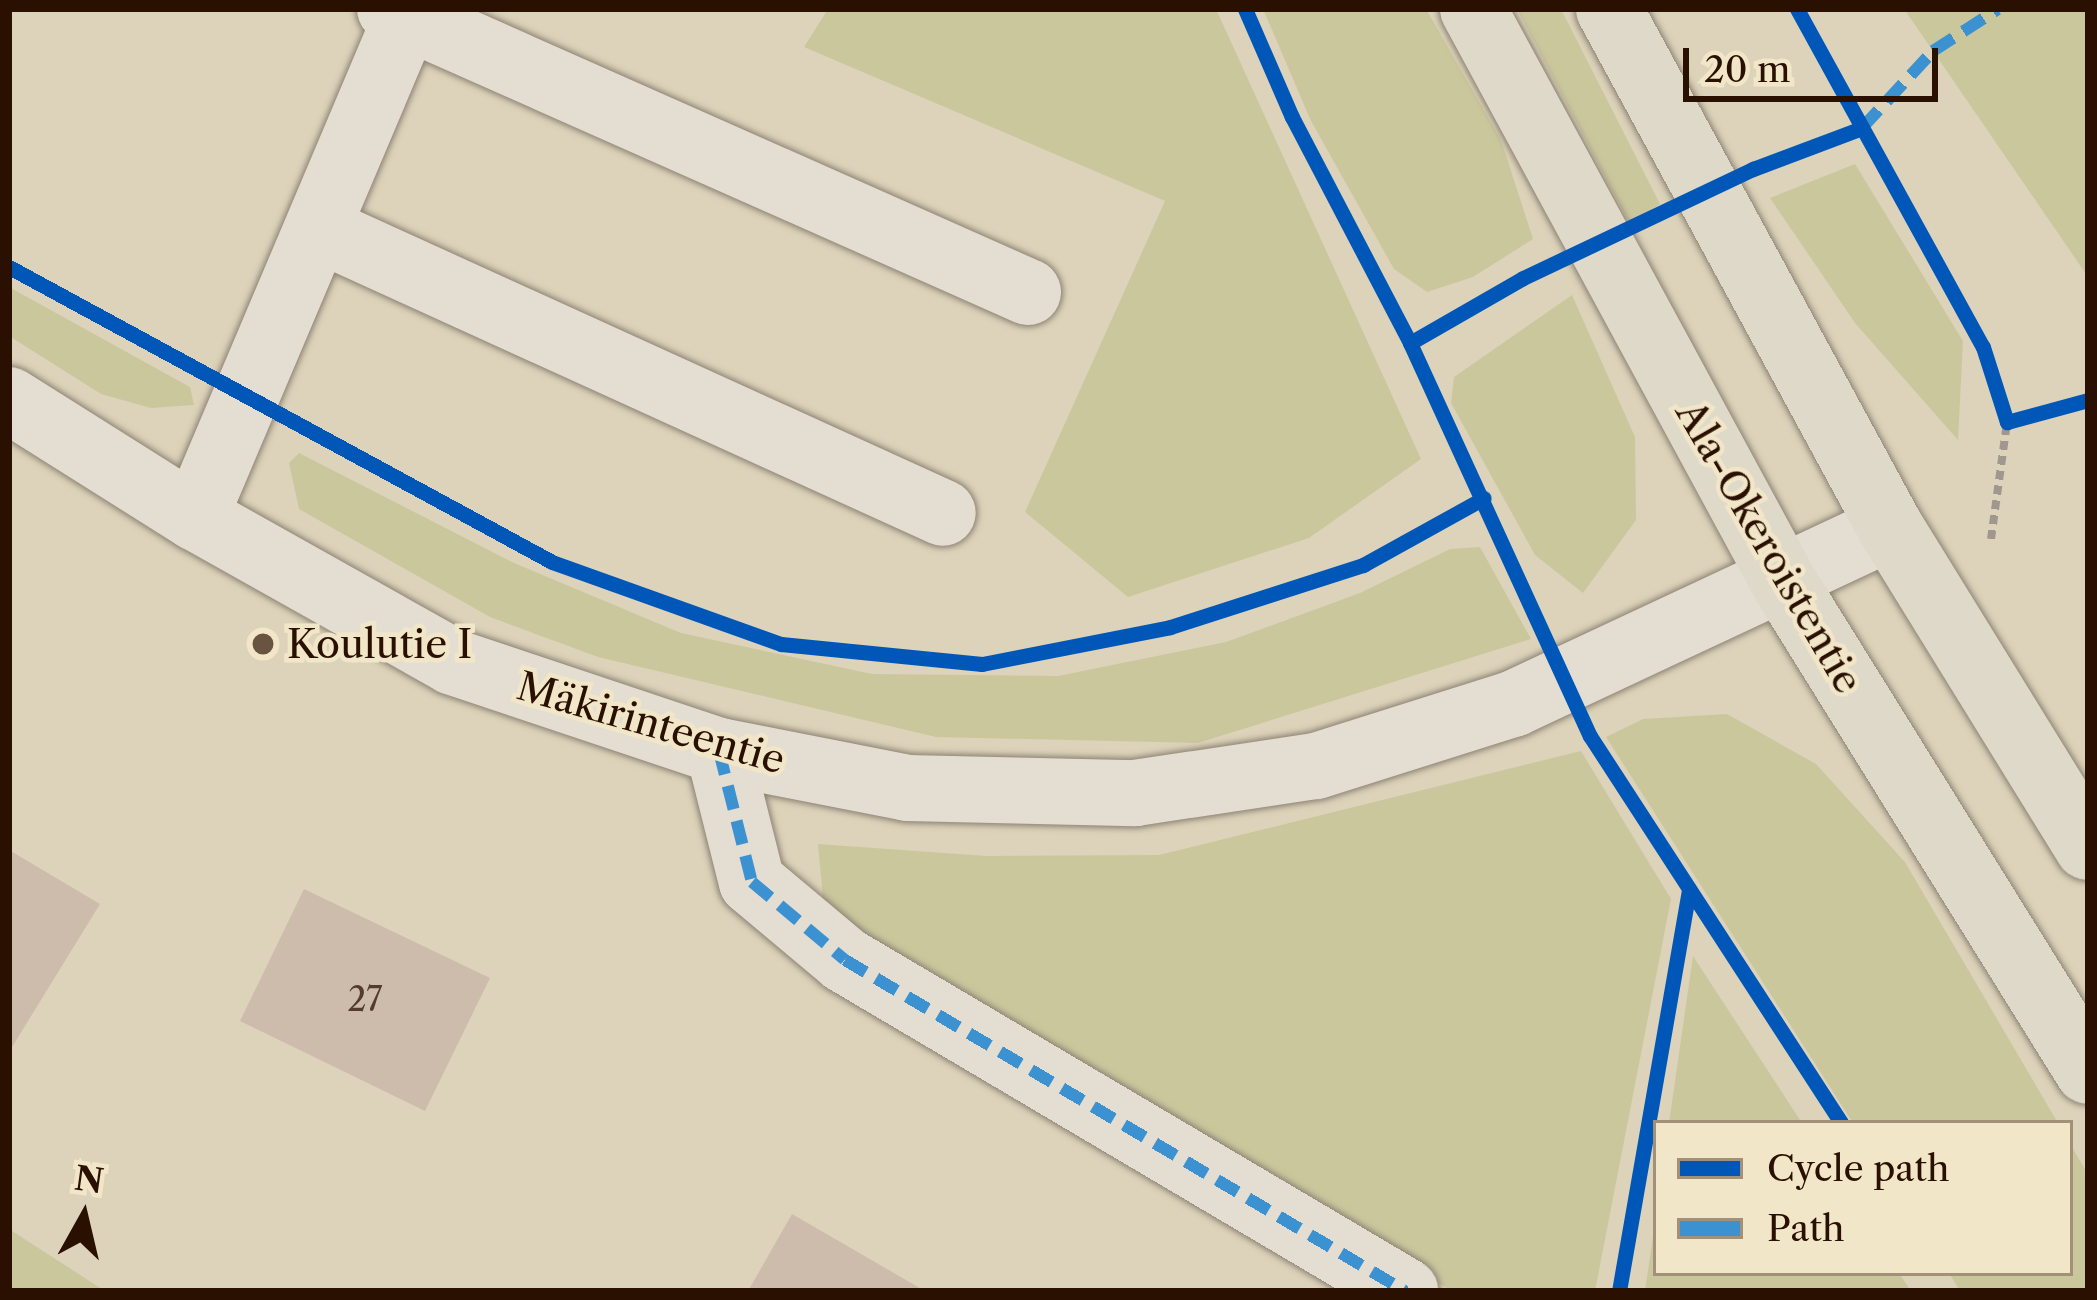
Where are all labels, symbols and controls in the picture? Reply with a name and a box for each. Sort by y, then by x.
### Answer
scale bar [1689,24,1944,98]
text: 20 m [1704,47,1791,91]
street label: Ala-Okeroistentie [1666,392,1872,702]
place label: Koulutie I [287,621,472,667]
marker: Koulutie I [250,631,276,657]
street label: Mäkirinteentie [512,662,790,784]
house number: 27 [347,980,383,1020]
legend [1653,1120,2073,1276]
text: Cycle path [1767,1146,1950,1190]
north arrow [24,1156,144,1276]
text: N [72,1158,106,1202]
text: Path [1767,1206,1845,1250]

